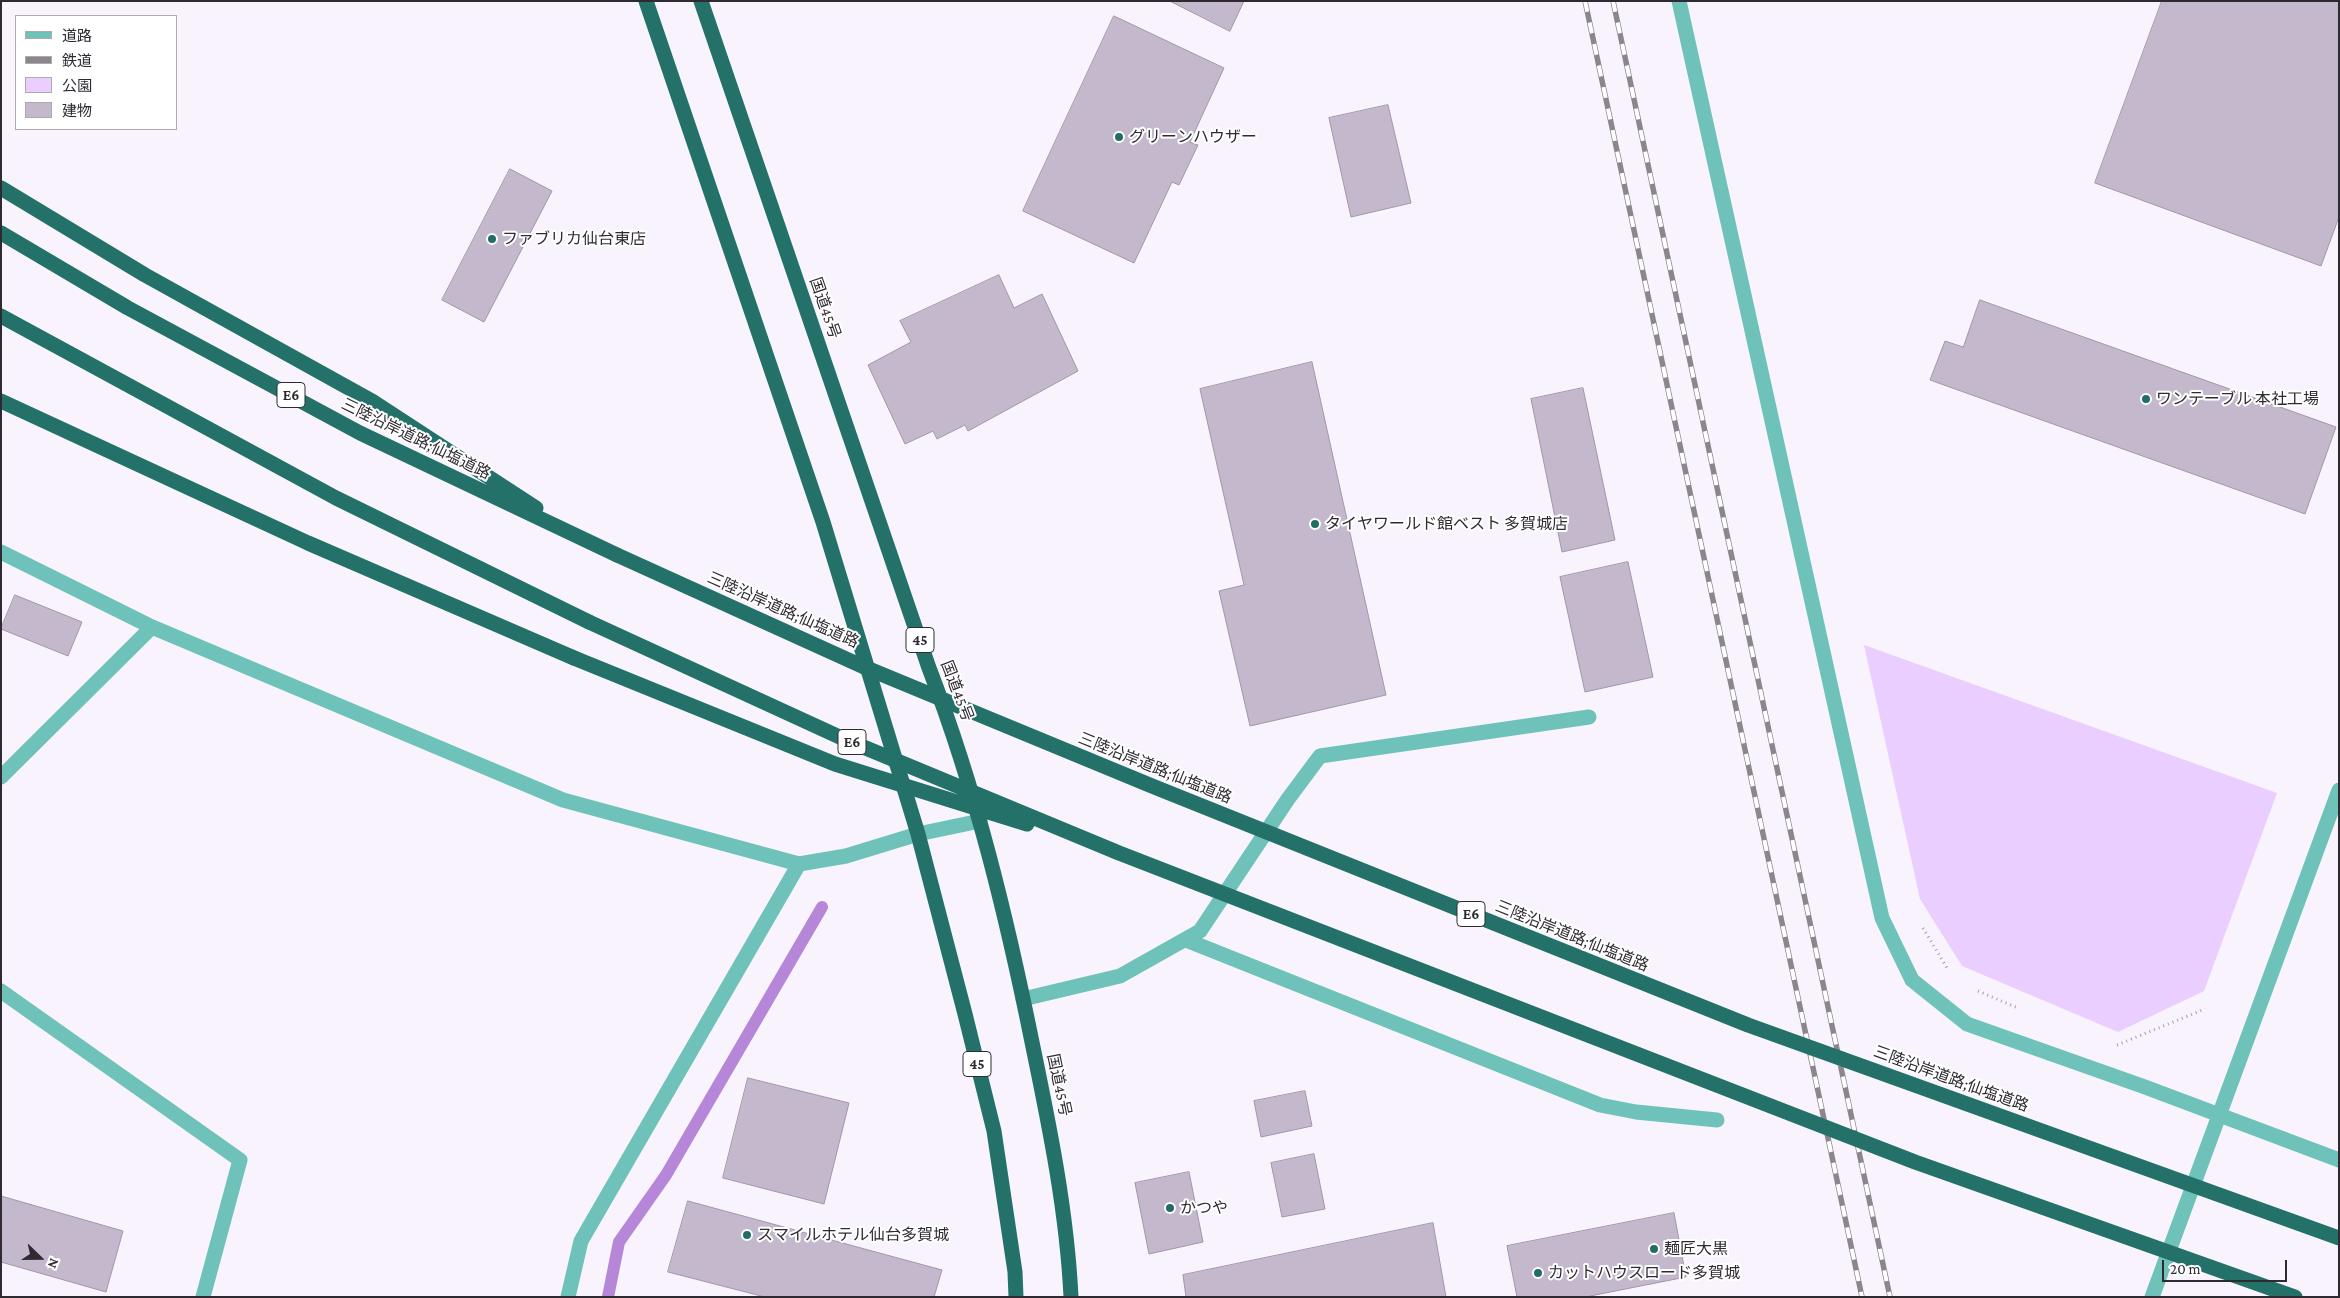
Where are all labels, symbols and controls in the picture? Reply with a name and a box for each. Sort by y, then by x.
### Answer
legend [15,15,178,130]
text: 道路 [62,28,92,44]
text: 鉄道 [62,53,92,69]
text: 公園 [62,78,92,94]
text: 建物 [62,103,92,119]
place label: グリーンハウザー [1129,127,1257,147]
marker: グリーンハウザー [1113,131,1125,143]
place label: ファブリカ仙台東店 [502,229,646,249]
marker: ファブリカ仙台東店 [486,233,498,245]
street label: 国道45号 [806,275,844,341]
road number: E6 [277,382,305,408]
place label: ワンテーブル 本社工場 [2156,389,2319,409]
marker: ワンテーブル 本社工場 [2140,393,2152,405]
street label: 三陸沿岸道路;仙塩道路 [338,395,494,483]
place label: タイヤワールド館ベスト 多賀城店 [1325,514,1568,534]
marker: タイヤワールド館ベスト 多賀城店 [1309,518,1321,530]
street label: 三陸沿岸道路;仙塩道路 [704,568,862,652]
road number: 45 [906,628,934,652]
street label: 国道45号 [937,658,977,724]
street label: 三陸沿岸道路;仙塩道路 [1076,728,1234,808]
road number: E6 [838,730,866,754]
street label: 三陸沿岸道路;仙塩道路 [1493,896,1651,976]
road number: E6 [1457,902,1485,926]
street label: 三陸沿岸道路;仙塩道路 [1871,1042,2031,1116]
road number: 45 [963,1052,991,1076]
street label: 国道45号 [1043,1052,1075,1118]
place label: かつや [1180,1198,1228,1218]
marker: かつや [1164,1202,1176,1214]
place label: スマイルホテル仙台多賀城 [757,1225,949,1245]
marker: スマイルホテル仙台多賀城 [741,1229,753,1241]
north arrow [15,1233,65,1283]
place label: 麺匠大黒 [1664,1239,1728,1259]
marker: 麺匠大黒 [1648,1243,1660,1255]
scale bar [2165,1250,2290,1282]
text: N [45,1256,63,1271]
text: 20 m [2170,1261,2201,1277]
place label: カットハウスロード多賀城 [1548,1263,1740,1283]
marker: カットハウスロード多賀城 [1532,1267,1544,1279]

